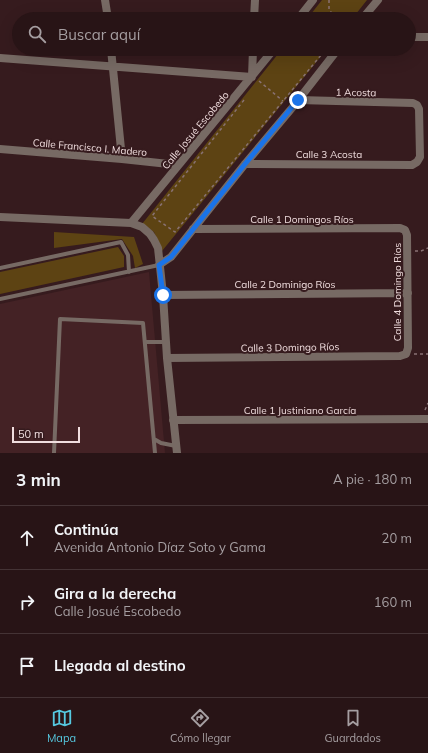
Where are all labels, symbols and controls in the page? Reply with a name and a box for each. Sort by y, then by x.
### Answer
search box [12,12,416,56]
icon: search [26,23,48,45]
text: Buscar aquí [58,25,140,44]
street label: 1 Acosta [335,86,377,99]
street label: Calle Josué Escobedo [159,88,232,172]
route end [289,91,307,109]
street label: Calle Francisco I. Madero [32,136,148,159]
street label: Calle 3 Acosta [296,148,362,161]
street label: Calle 1 Domingos Ríos [250,213,354,226]
street label: Calle 4 Domingo Ríos [391,243,404,341]
street label: Calle 2 Dominigo Ríos [235,278,336,291]
route start [154,286,172,304]
street label: Calle 3 Domingo Ríos [241,340,339,355]
street label: Calle 1 Justiniano García [244,404,356,417]
scale bar [12,425,80,444]
text: 50 m [18,427,44,441]
text: 3 min [16,469,61,490]
text: A pie · 180 m [333,471,412,487]
text: Continúa [54,520,119,539]
icon: ahead [16,527,38,549]
text: 20 m [382,530,412,546]
text: Avenida Antonio Díaz Soto y Gama [54,539,266,555]
text: Gira a la derecha [54,584,176,603]
icon: right [16,591,38,613]
text: 160 m [374,594,412,610]
text: Calle Josué Escobedo [54,603,181,619]
icon: arrive [16,655,38,677]
text: Llegada al destino [54,656,186,675]
tab: Mapa [47,707,76,745]
tab: Cómo llegar [170,707,231,745]
tab: Guardados [325,707,381,745]

